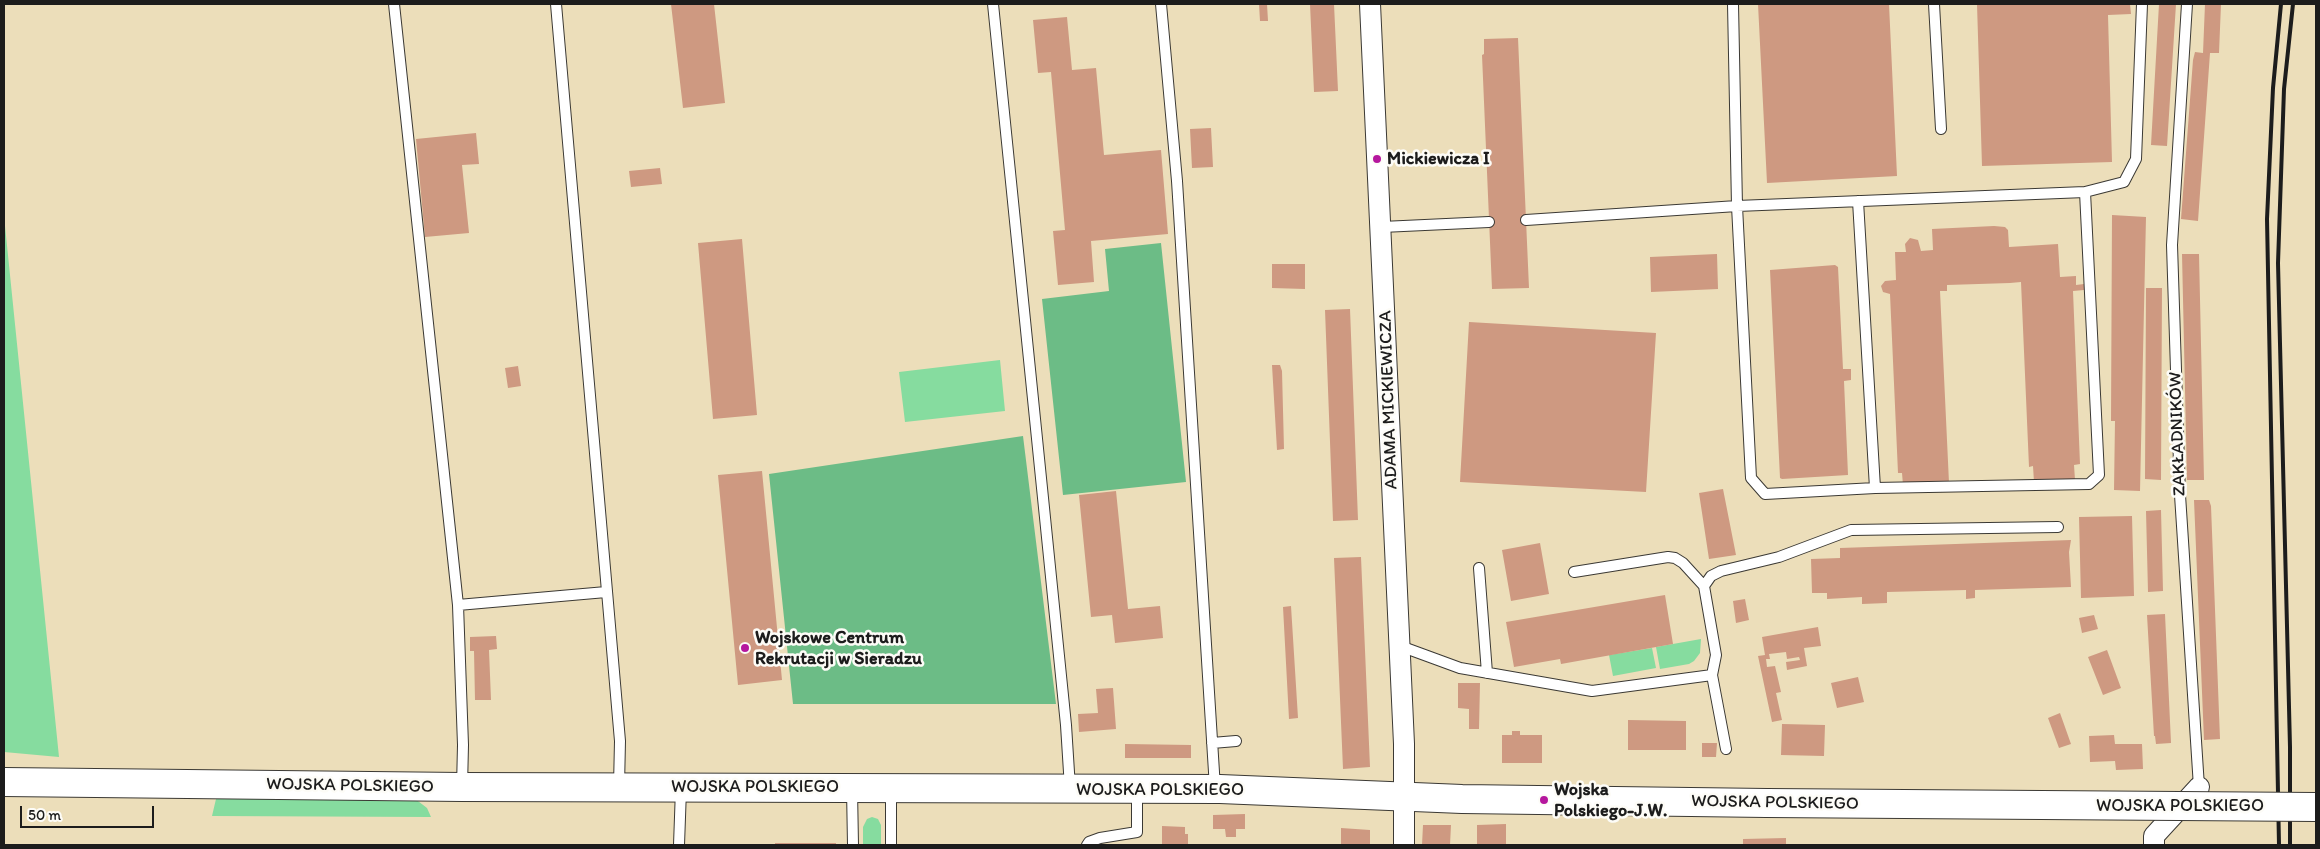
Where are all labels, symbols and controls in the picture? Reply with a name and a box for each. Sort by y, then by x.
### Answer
place label: Mickiewicza I [1387,148,1490,170]
marker: Mickiewicza I [1371,153,1383,165]
street label: ADAMA MICKIEWICZA [1375,310,1403,490]
street label: ZAKŁADNIKÓW [2165,371,2191,497]
place label: Wojskowe Centrum Rekrutacji w Sieradzu [755,627,922,670]
marker: Wojskowe Centrum Rekrutacji w Sieradzu [739,642,751,654]
street label: WOJSKA POLSKIEGO [266,774,434,798]
street label: WOJSKA POLSKIEGO [671,776,839,798]
street label: WOJSKA POLSKIEGO [1076,779,1244,801]
place label: Wojska Polskiego-J.W. [1554,779,1667,822]
street label: WOJSKA POLSKIEGO [1691,791,1859,815]
marker: Wojska Polskiego-J.W. [1538,794,1550,806]
street label: WOJSKA POLSKIEGO [2096,795,2264,817]
scale bar [22,796,156,828]
text: 50 m [28,806,61,824]

